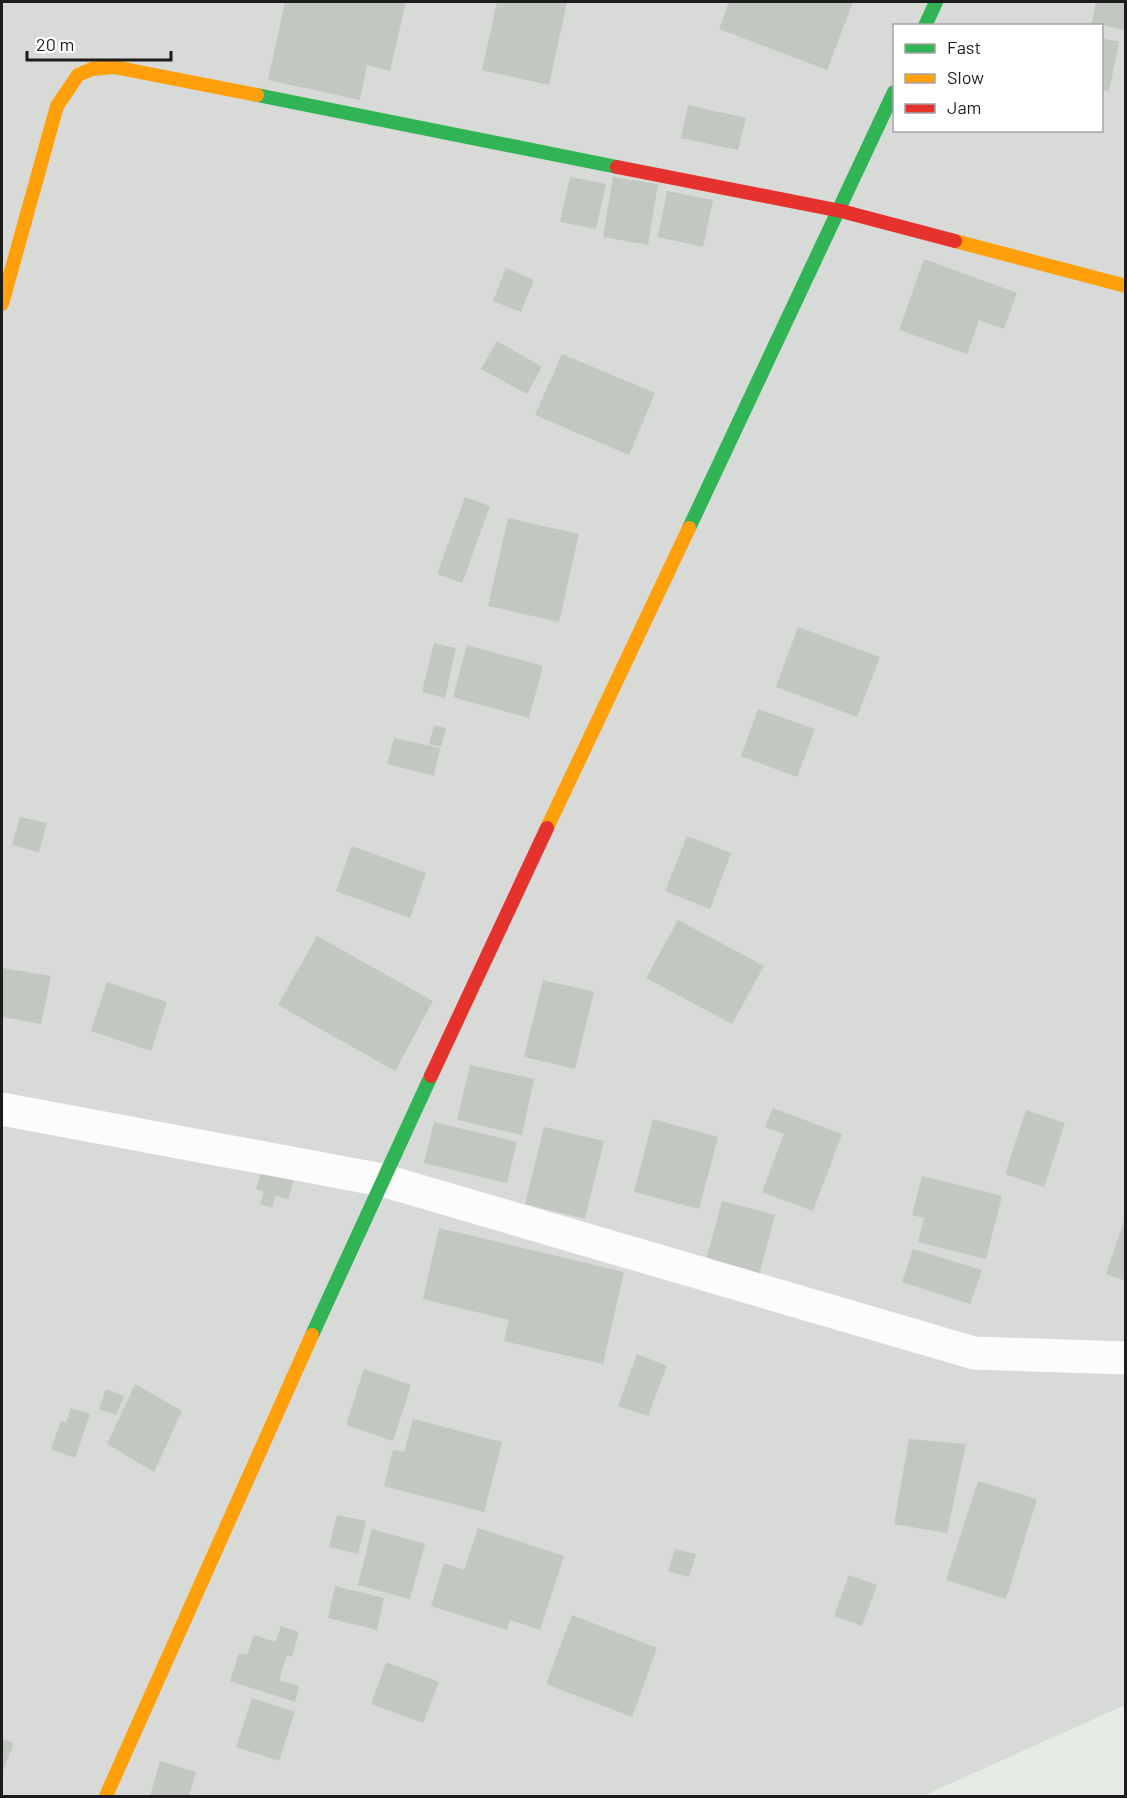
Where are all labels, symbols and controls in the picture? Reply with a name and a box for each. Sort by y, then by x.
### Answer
scale bar [27,24,171,62]
legend [893,24,1103,132]
text: 20 m [36,33,74,55]
text: Fast [947,36,981,58]
text: Slow [947,66,984,88]
text: Jam [947,96,981,118]

